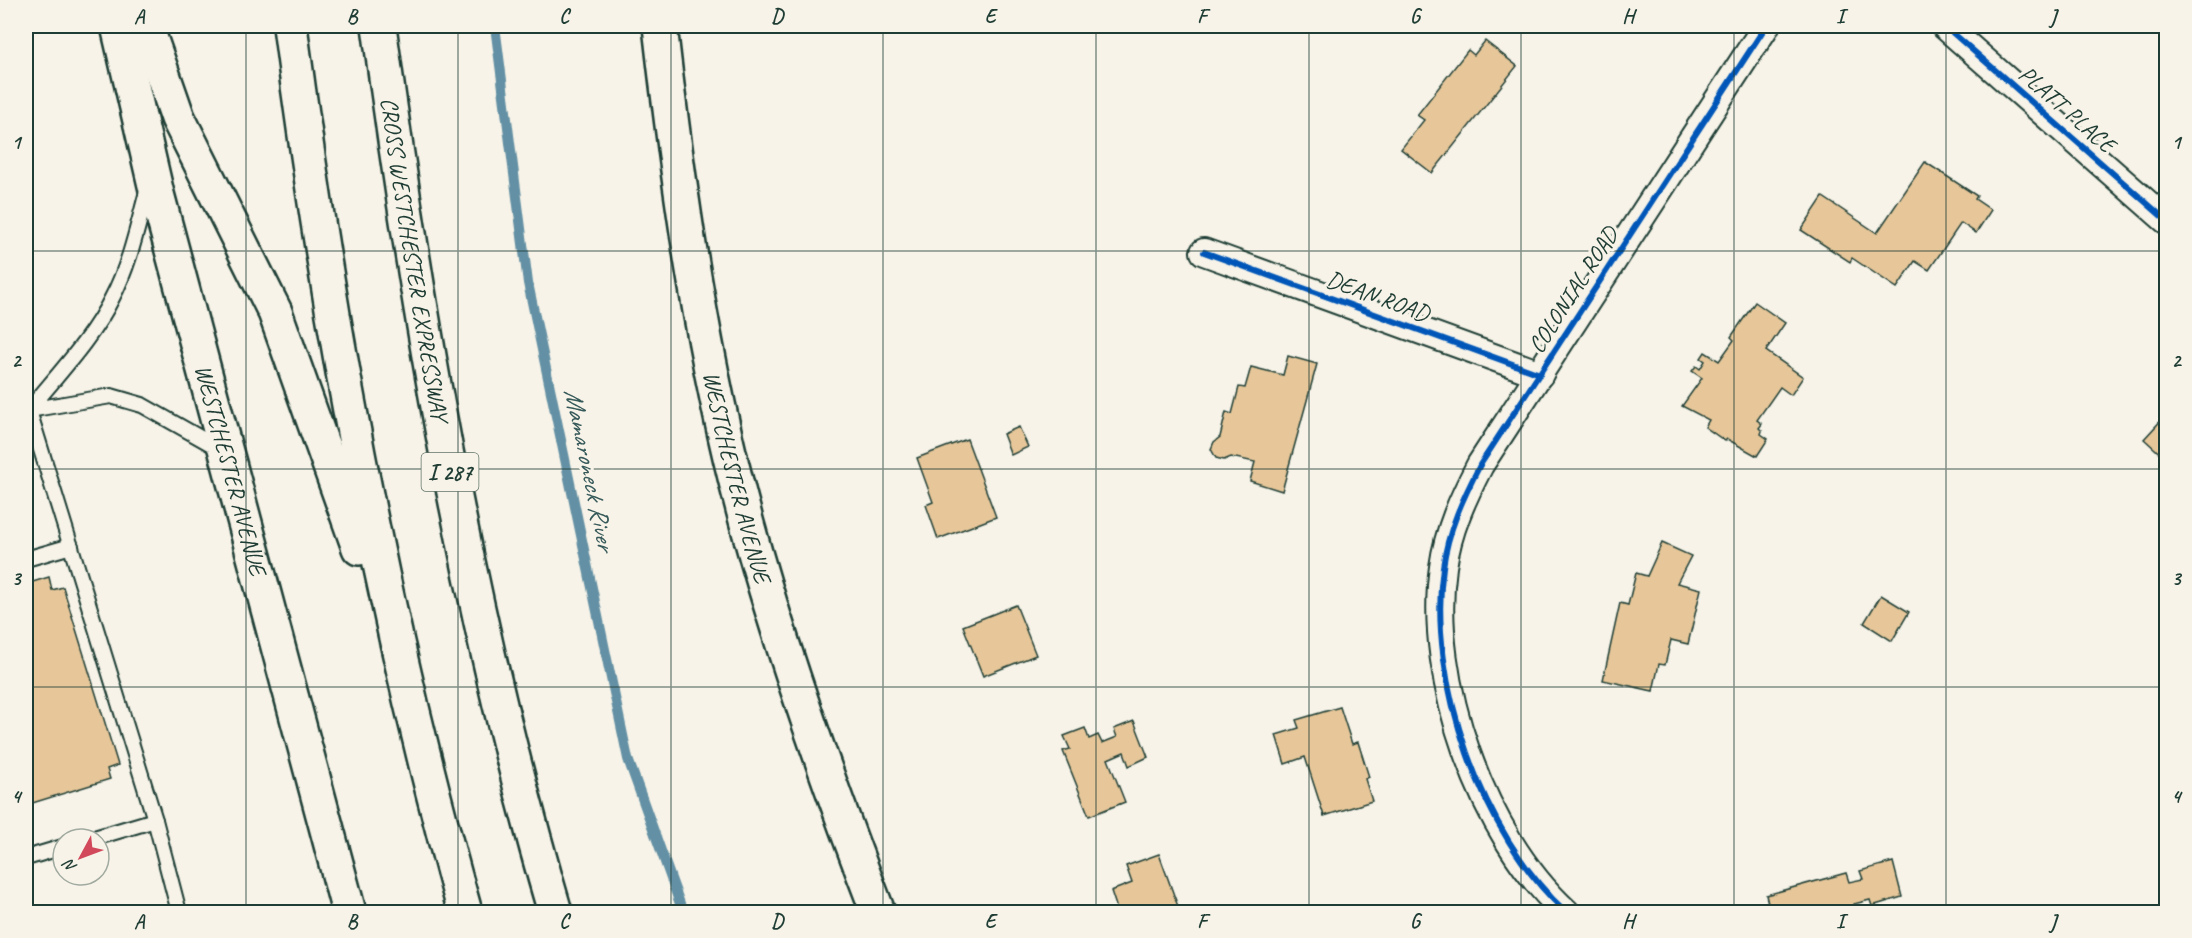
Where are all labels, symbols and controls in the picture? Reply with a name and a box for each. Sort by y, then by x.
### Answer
text: A [134,4,146,29]
text: B [347,4,359,29]
text: C [559,4,571,29]
text: D [771,4,785,29]
text: E [985,4,999,29]
text: F [1197,4,1211,29]
text: G [1410,4,1423,29]
text: H [1622,4,1637,29]
text: I [1836,4,1849,29]
text: J [2048,4,2060,29]
street label: PLATT PLACE [2013,59,2124,161]
street label: CROSS WESTCHESTER EXPRESSWAY [374,96,456,428]
text: 1 [12,130,23,155]
text: 1 [2172,130,2183,155]
street label: COLONIAL ROAD [1521,220,1626,359]
street label: DEAN ROAD [1323,264,1435,329]
text: 2 [12,348,23,373]
text: 2 [2172,348,2183,373]
street label: WESTCHESTER AVENUE [188,361,274,582]
street label: WESTCHESTER AVENUE [697,369,779,589]
water label: Mamaroneck River [556,385,624,557]
road number: I 287 [422,453,478,491]
text: 3 [12,566,23,591]
text: 3 [2172,566,2183,591]
text: 4 [12,784,24,809]
text: 4 [2172,784,2184,809]
north arrow [51,827,111,887]
text: N [58,854,81,876]
text: A [134,909,146,934]
text: B [347,909,359,934]
text: C [559,909,571,934]
text: D [771,909,785,934]
text: E [985,909,999,934]
text: F [1197,909,1211,934]
text: G [1410,909,1423,934]
text: H [1622,909,1637,934]
text: I [1836,909,1849,934]
text: J [2048,909,2060,934]

